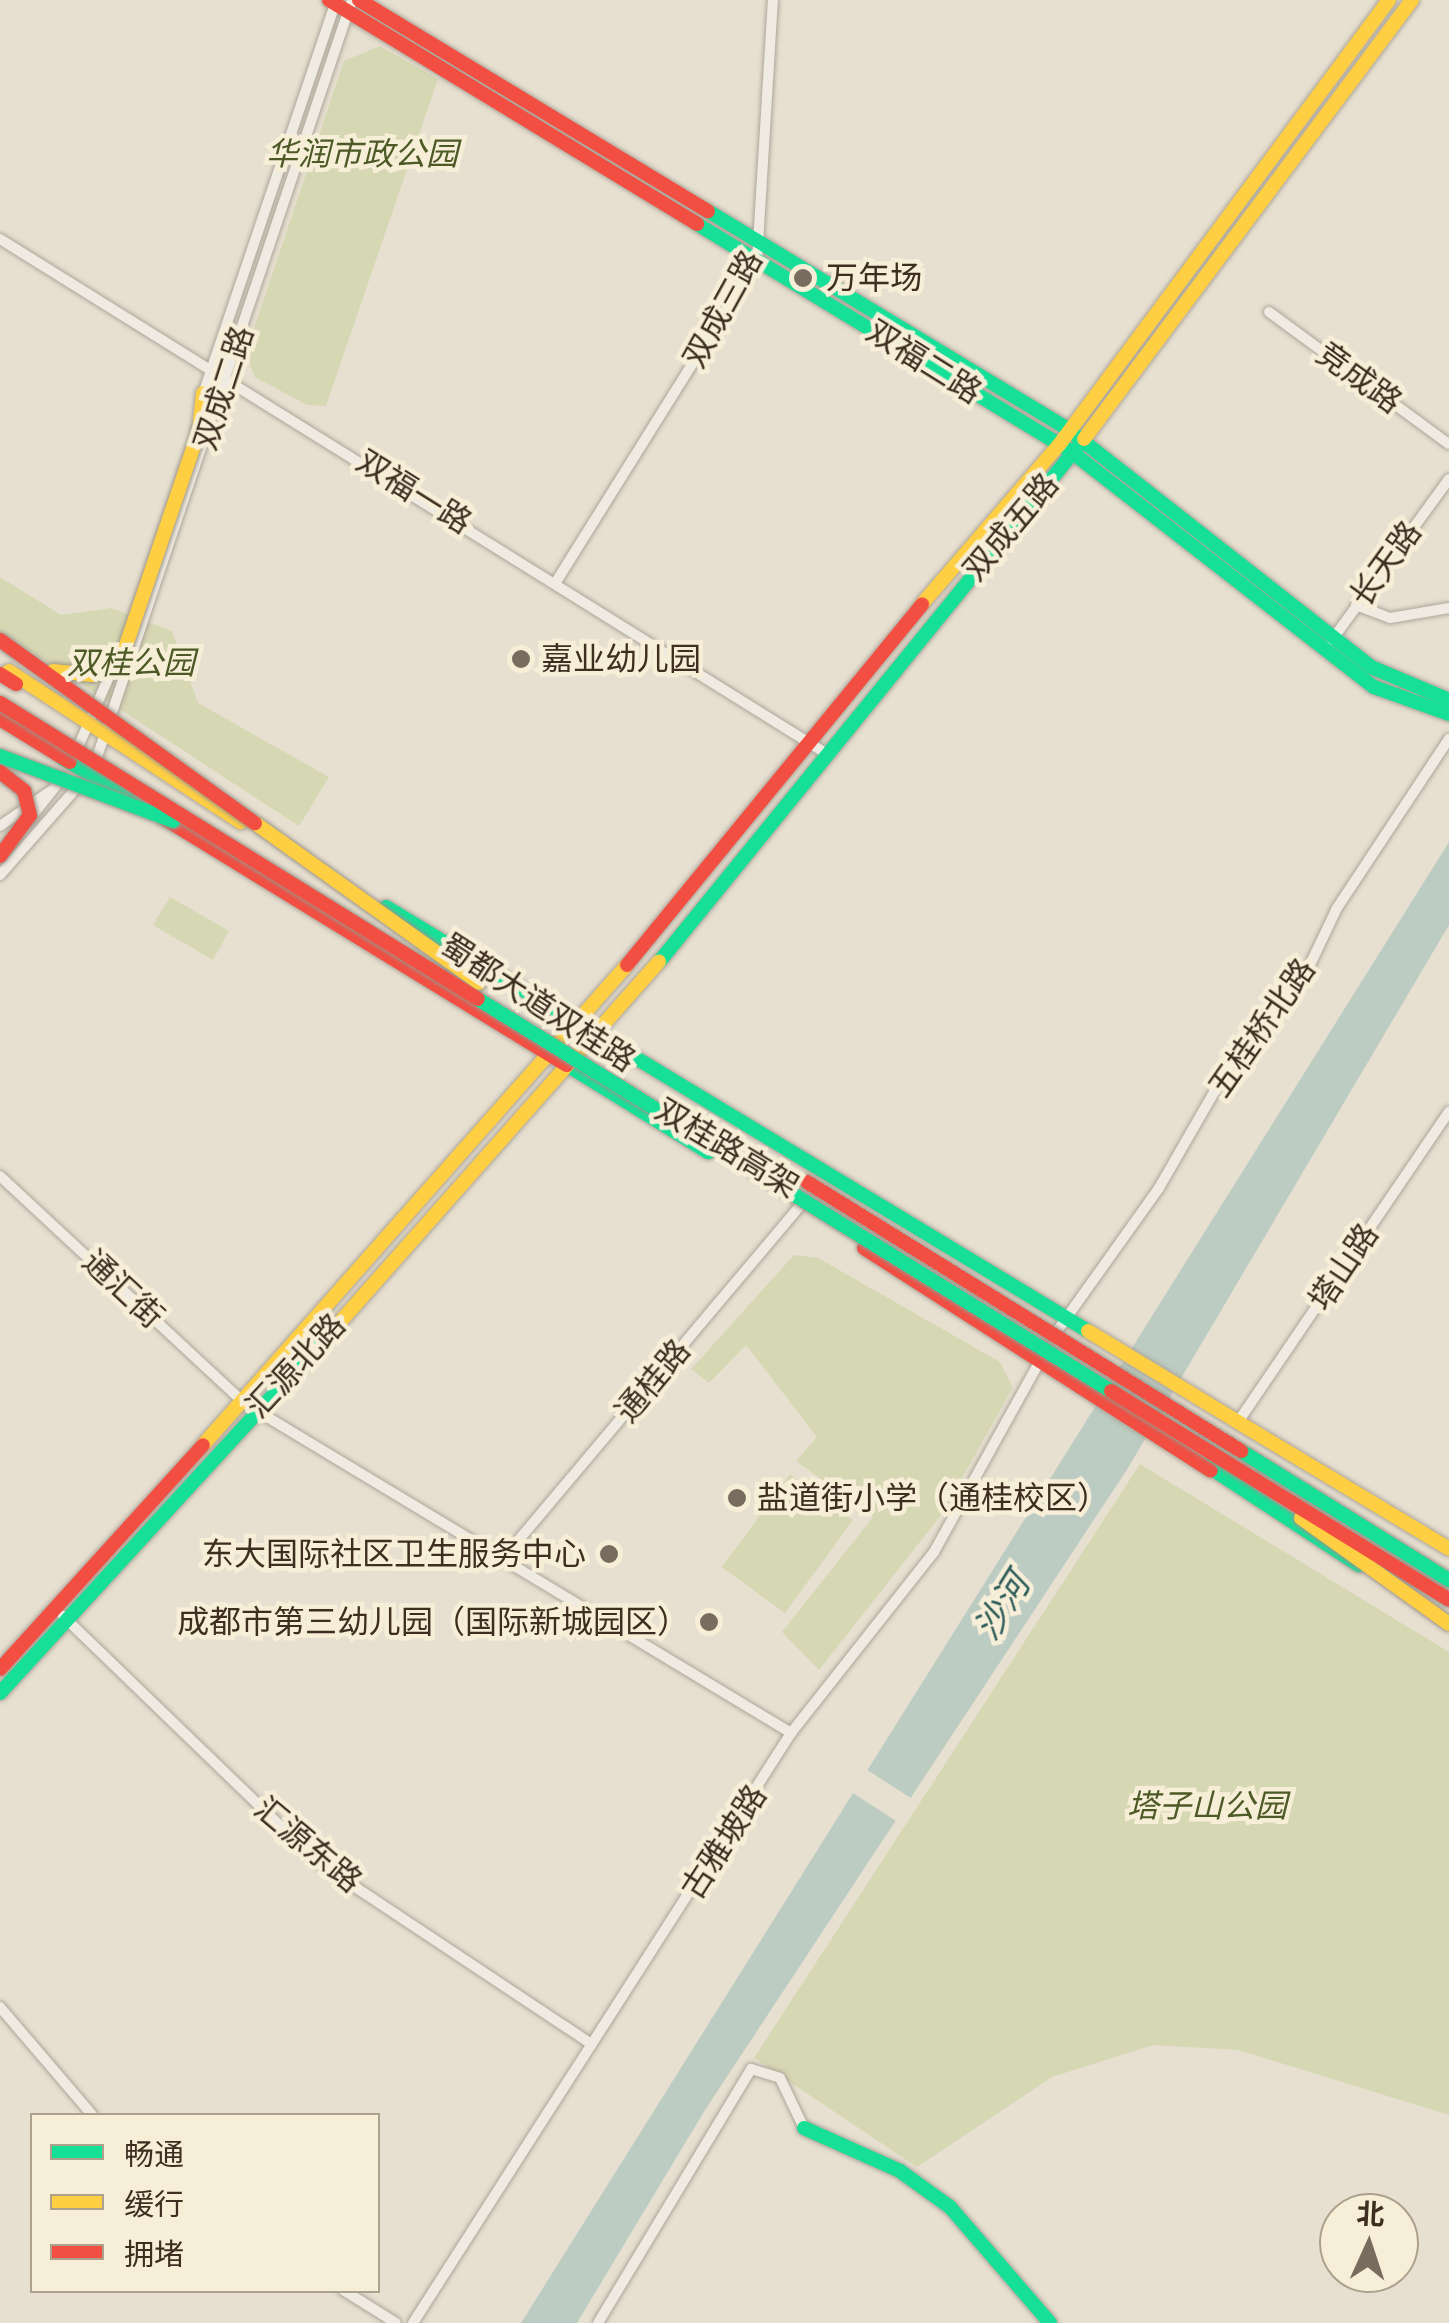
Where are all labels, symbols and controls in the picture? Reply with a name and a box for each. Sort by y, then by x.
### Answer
park label: 华润市政公园 [266,135,458,173]
street label: 双成三路 [675,244,771,374]
place label: 万年场 [826,259,922,297]
marker: 万年场 [790,265,816,291]
street label: 双福二路 [860,312,988,412]
street label: 双成二路 [186,321,262,455]
street label: 竞成路 [1309,334,1409,422]
street label: 双福一路 [350,442,478,542]
street label: 双成五路 [955,466,1067,588]
street label: 长天路 [1342,514,1430,614]
place label: 嘉业幼儿园 [541,640,701,678]
park label: 双桂公园 [67,644,195,682]
marker: 嘉业幼儿园 [510,648,532,670]
street label: 蜀都大道双桂路 [434,926,642,1080]
street label: 五桂桥北路 [1200,951,1324,1105]
street label: 双桂路高架 [649,1090,805,1206]
street label: 塔山路 [1301,1216,1387,1318]
street label: 通汇街 [75,1242,171,1336]
street label: 汇源北路 [238,1306,354,1426]
street label: 通桂路 [607,1332,699,1430]
place label: 盐道街小学（通桂校区） [757,1479,1109,1517]
marker: 盐道街小学（通桂校区） [726,1487,748,1509]
place label: 东大国际社区卫生服务中心 [202,1535,586,1573]
marker: 东大国际社区卫生服务中心 [596,1541,622,1567]
water label: 沙河 [967,1566,1039,1648]
place label: 成都市第三幼儿园（国际新城园区） [177,1603,689,1641]
marker: 成都市第三幼儿园（国际新城园区） [698,1611,720,1633]
street label: 古雅坡路 [673,1778,775,1906]
park label: 塔子山公园 [1127,1787,1287,1825]
street label: 汇源东路 [247,1789,369,1901]
legend [30,2113,380,2293]
text: 畅通 [124,2138,184,2171]
text: 缓行 [124,2188,184,2221]
north arrow [1319,2193,1419,2293]
text: 北 [1356,2198,1385,2231]
text: 拥堵 [124,2238,184,2271]

